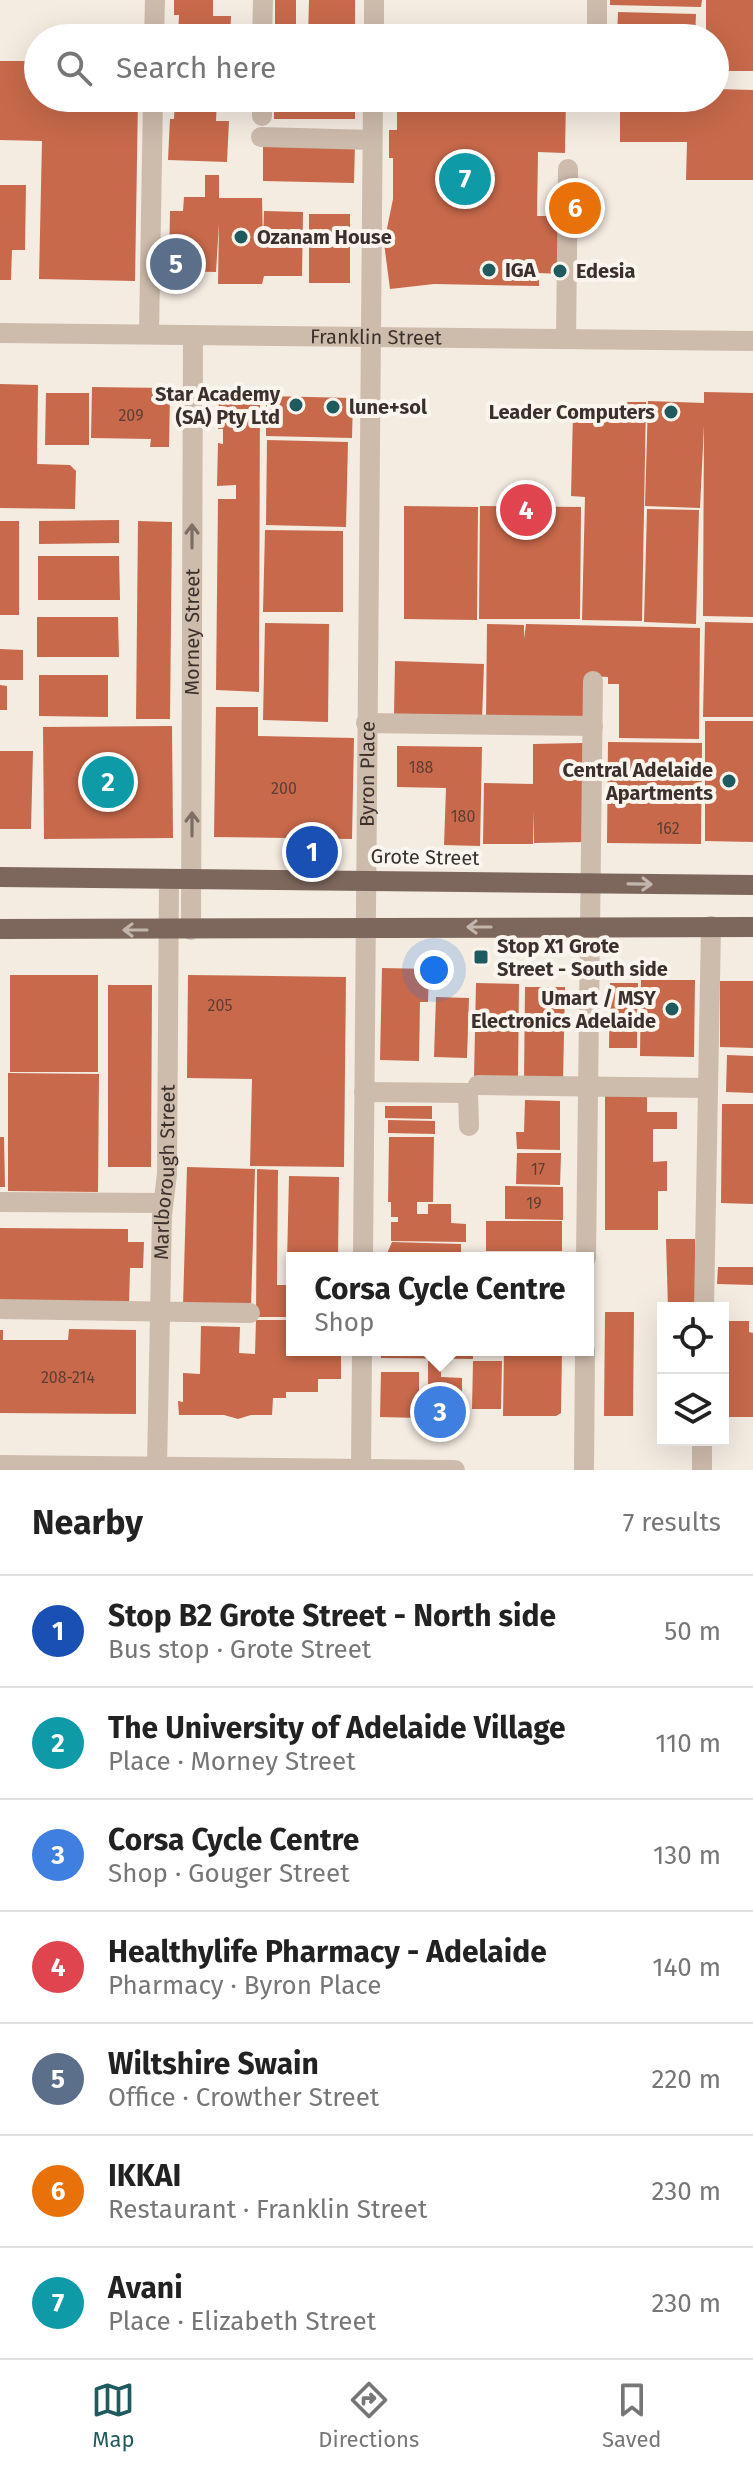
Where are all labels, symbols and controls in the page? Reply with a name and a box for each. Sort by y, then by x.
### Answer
search box [24,24,729,112]
icon: search [52,46,96,90]
text: Search here [116,50,276,86]
pin: 7 [439,149,491,209]
pin: 6 [549,178,601,238]
place label: Ozanam House [257,225,392,249]
marker: Ozanam House [232,228,250,246]
pin: 5 [150,234,202,294]
place label: IGA [505,258,537,282]
place label: Edesia [576,259,635,283]
marker: IGA [480,261,498,279]
marker: Edesia [551,262,569,280]
street label: Franklin Street [310,324,443,350]
place label: Star Academy (SA) Pty Ltd [155,382,281,429]
place label: lune+sol [349,395,427,419]
marker: Star Academy (SA) Pty Ltd [287,396,305,414]
marker: lune+sol [324,398,342,416]
place label: Leader Computers [489,400,655,424]
marker: Leader Computers [662,403,680,421]
house number: 209 [118,406,144,425]
pin: 4 [500,480,552,540]
one-way arrow [184,523,200,550]
street label: Morney Street [180,568,204,696]
street label: Byron Place [355,721,380,827]
pin: 2 [82,752,134,812]
house number: 188 [409,758,433,777]
place label: Central Adelaide Apartments [563,758,713,805]
marker: Central Adelaide Apartments [720,772,738,790]
house number: 200 [271,779,297,798]
house number: 180 [451,807,475,826]
one-way arrow [184,811,200,838]
house number: 162 [656,819,680,838]
pin: 1 [286,822,338,882]
street label: Grote Street [370,844,480,870]
one-way arrow [626,876,653,892]
one-way arrow [466,919,493,935]
one-way arrow [122,922,149,938]
place label: Stop X1 Grote Street - South side [497,934,668,981]
marker: Stop X1 Grote Street - South side [472,948,490,966]
your location [414,950,454,990]
place label: Umart / MSY Electronics Adelaide [471,986,657,1033]
house number: 205 [208,996,232,1015]
marker: Umart / MSY Electronics Adelaide [663,1000,681,1018]
street label: Marlborough Street [149,1084,180,1260]
house number: 17 [531,1160,545,1179]
house number: 19 [526,1194,542,1213]
popup [286,1252,594,1356]
text: Corsa Cycle Centre [314,1271,566,1307]
map controls [657,1302,729,1446]
button: locate [657,1302,729,1374]
text: Shop [314,1307,374,1338]
house number: 208-214 [41,1368,96,1387]
button: layers [657,1374,729,1446]
pin: 3 [414,1382,466,1442]
text: Nearby [32,1502,143,1543]
text: 7 results [623,1507,721,1538]
text: Stop B2 Grote Street - North side [108,1598,556,1634]
text: 1 [52,1616,64,1647]
text: 50 m [664,1616,721,1647]
text: Bus stop · Grote Street [108,1634,371,1665]
text: The University of Adelaide Village [108,1710,566,1746]
text: 2 [51,1728,65,1759]
text: 110 m [655,1728,721,1759]
text: Place · Morney Street [108,1746,356,1777]
text: Corsa Cycle Centre [108,1822,359,1858]
text: 3 [51,1840,65,1871]
text: 130 m [653,1840,721,1871]
text: Shop · Gouger Street [108,1858,350,1889]
text: Healthylife Pharmacy - Adelaide [108,1934,547,1970]
text: 4 [51,1952,65,1983]
text: 140 m [652,1952,721,1983]
text: Pharmacy · Byron Place [108,1970,381,2001]
text: Wiltshire Swain [108,2046,319,2082]
text: 5 [51,2064,65,2095]
text: 220 m [652,2064,721,2095]
text: Office · Crowther Street [108,2082,379,2113]
text: IKKAI [108,2158,181,2194]
text: 6 [51,2176,65,2207]
text: 230 m [652,2176,721,2207]
text: Restaurant · Franklin Street [108,2194,427,2225]
text: Avani [108,2270,183,2306]
text: 7 [52,2288,64,2319]
text: 230 m [652,2288,721,2319]
text: Place · Elizabeth Street [108,2306,376,2337]
tab: Map [91,2378,135,2453]
tab: Directions [318,2378,419,2453]
tab: Saved [602,2378,662,2453]

